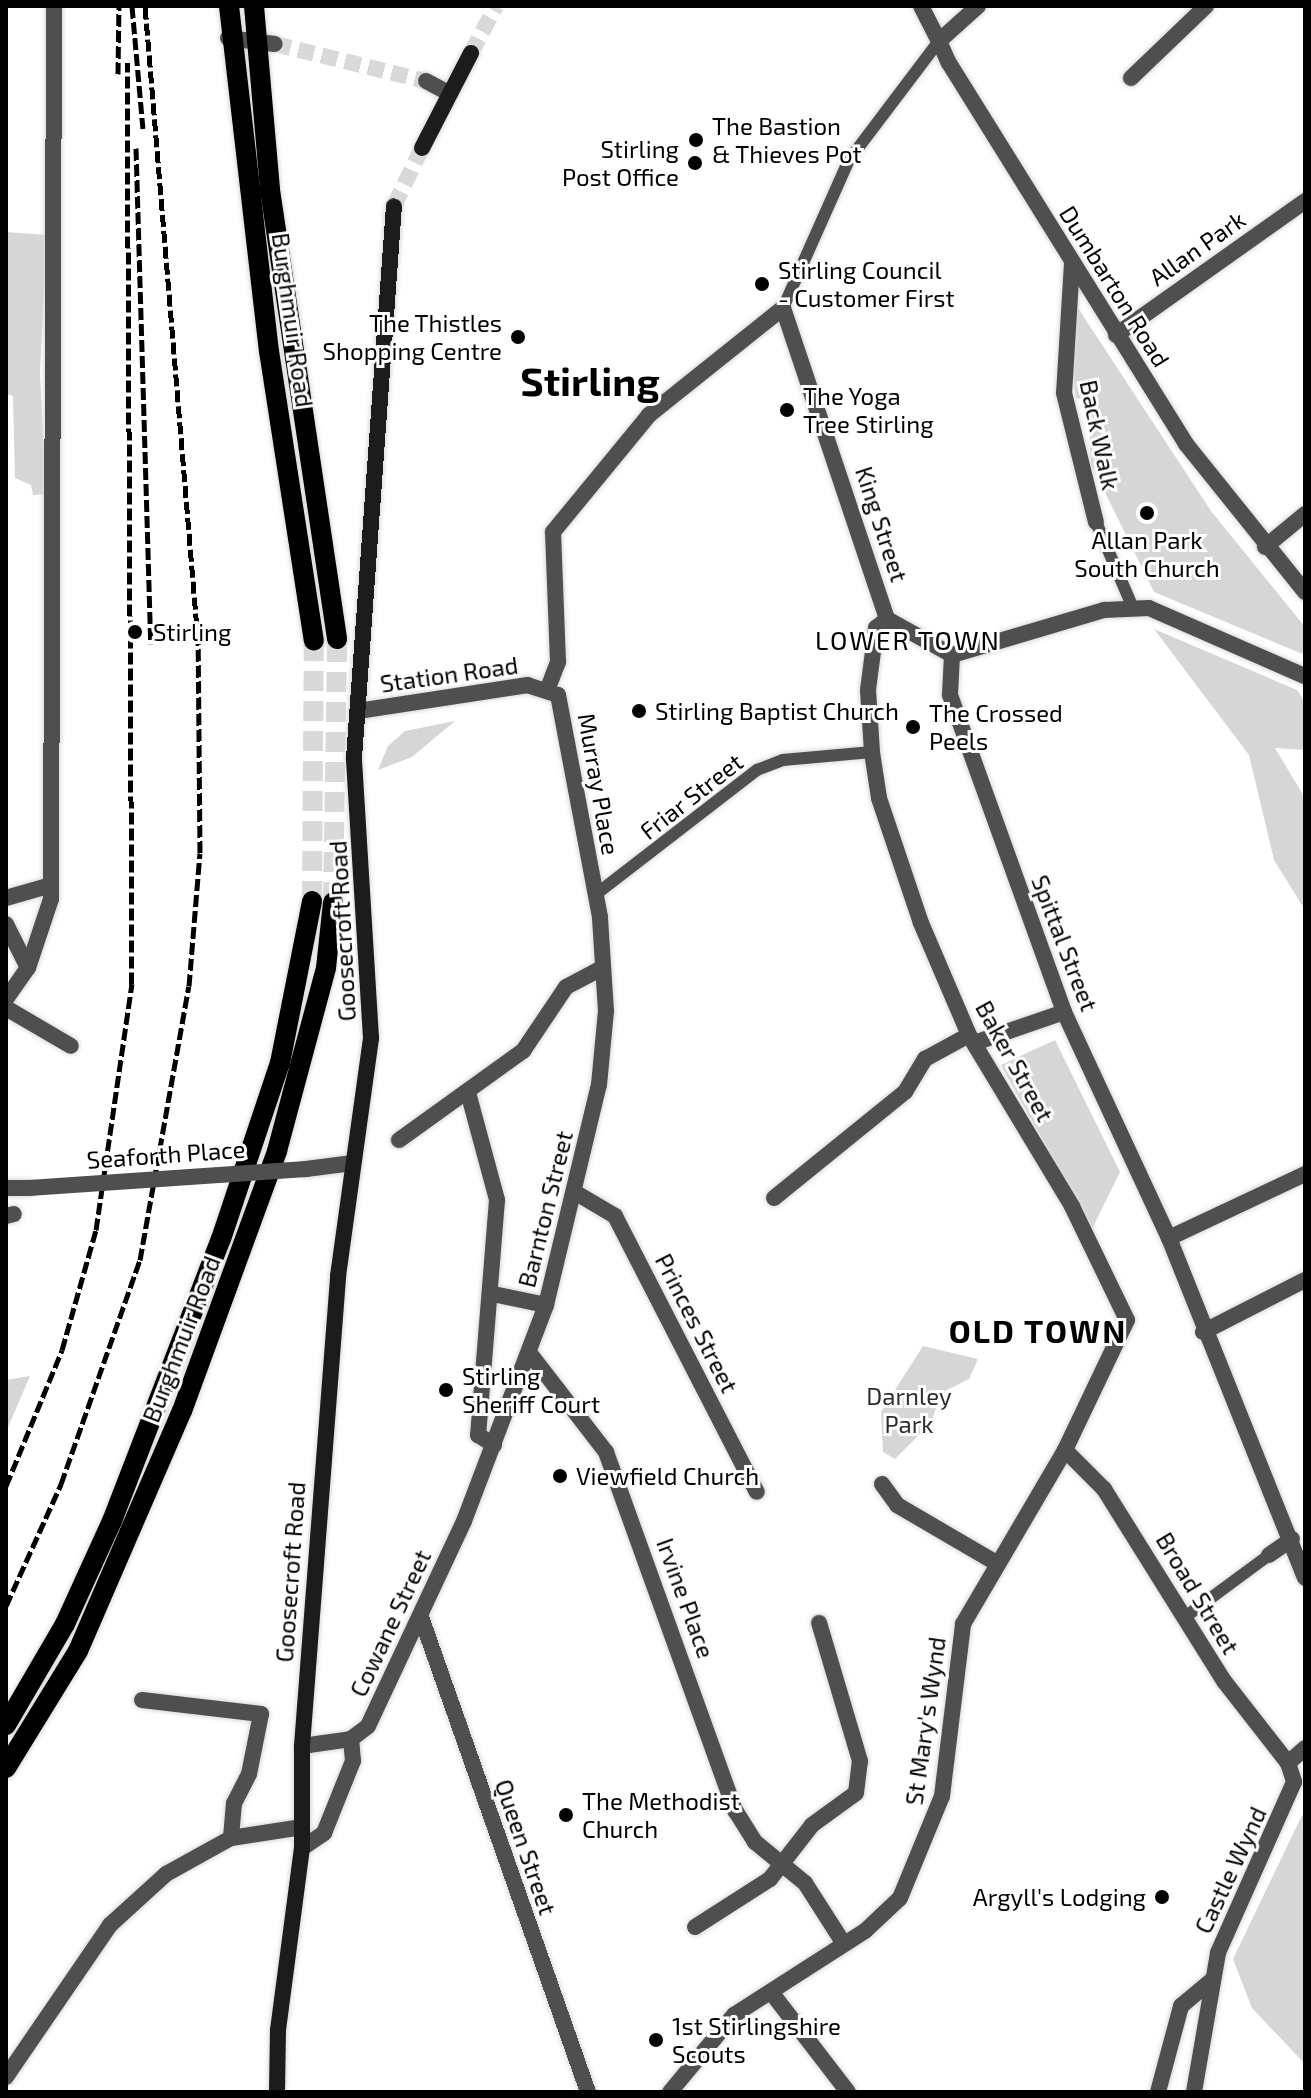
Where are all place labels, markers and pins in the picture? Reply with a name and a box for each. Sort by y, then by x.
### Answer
place label: The Bastion & Thieves Pot [712,112,862,168]
marker: The Bastion & Thieves Pot [687,131,705,149]
place label: Stirling Post Office [562,135,679,191]
marker: Stirling Post Office [686,154,704,172]
place label: Stirling Council - Customer First [778,256,955,312]
marker: Stirling Council - Customer First [753,275,771,293]
place label: The Thistles Shopping Centre [323,309,502,365]
marker: The Thistles Shopping Centre [509,328,527,346]
place label: The Yoga Tree Stirling [803,382,934,438]
marker: The Yoga Tree Stirling [778,401,796,419]
marker: Allan Park South Church [1138,504,1156,522]
place label: Allan Park South Church [1074,526,1220,582]
place label: Stirling [153,618,231,646]
marker: Stirling [124,621,146,643]
place label: Stirling Baptist Church [655,697,899,725]
place label: The Crossed Peels [929,699,1063,755]
marker: Stirling Baptist Church [630,702,648,720]
marker: The Crossed Peels [904,718,922,736]
place label: Stirling Sheriff Court [462,1362,600,1418]
marker: Stirling Sheriff Court [437,1381,455,1399]
place label: Viewfield Church [576,1462,759,1490]
marker: Viewfield Church [551,1467,569,1485]
place label: The Methodist Church [582,1787,740,1843]
marker: The Methodist Church [557,1806,575,1824]
place label: Argyll's Lodging [973,1883,1146,1911]
marker: Argyll's Lodging [1153,1888,1171,1906]
place label: 1st Stirlingshire Scouts [672,2012,841,2068]
marker: 1st Stirlingshire Scouts [647,2031,665,2049]

